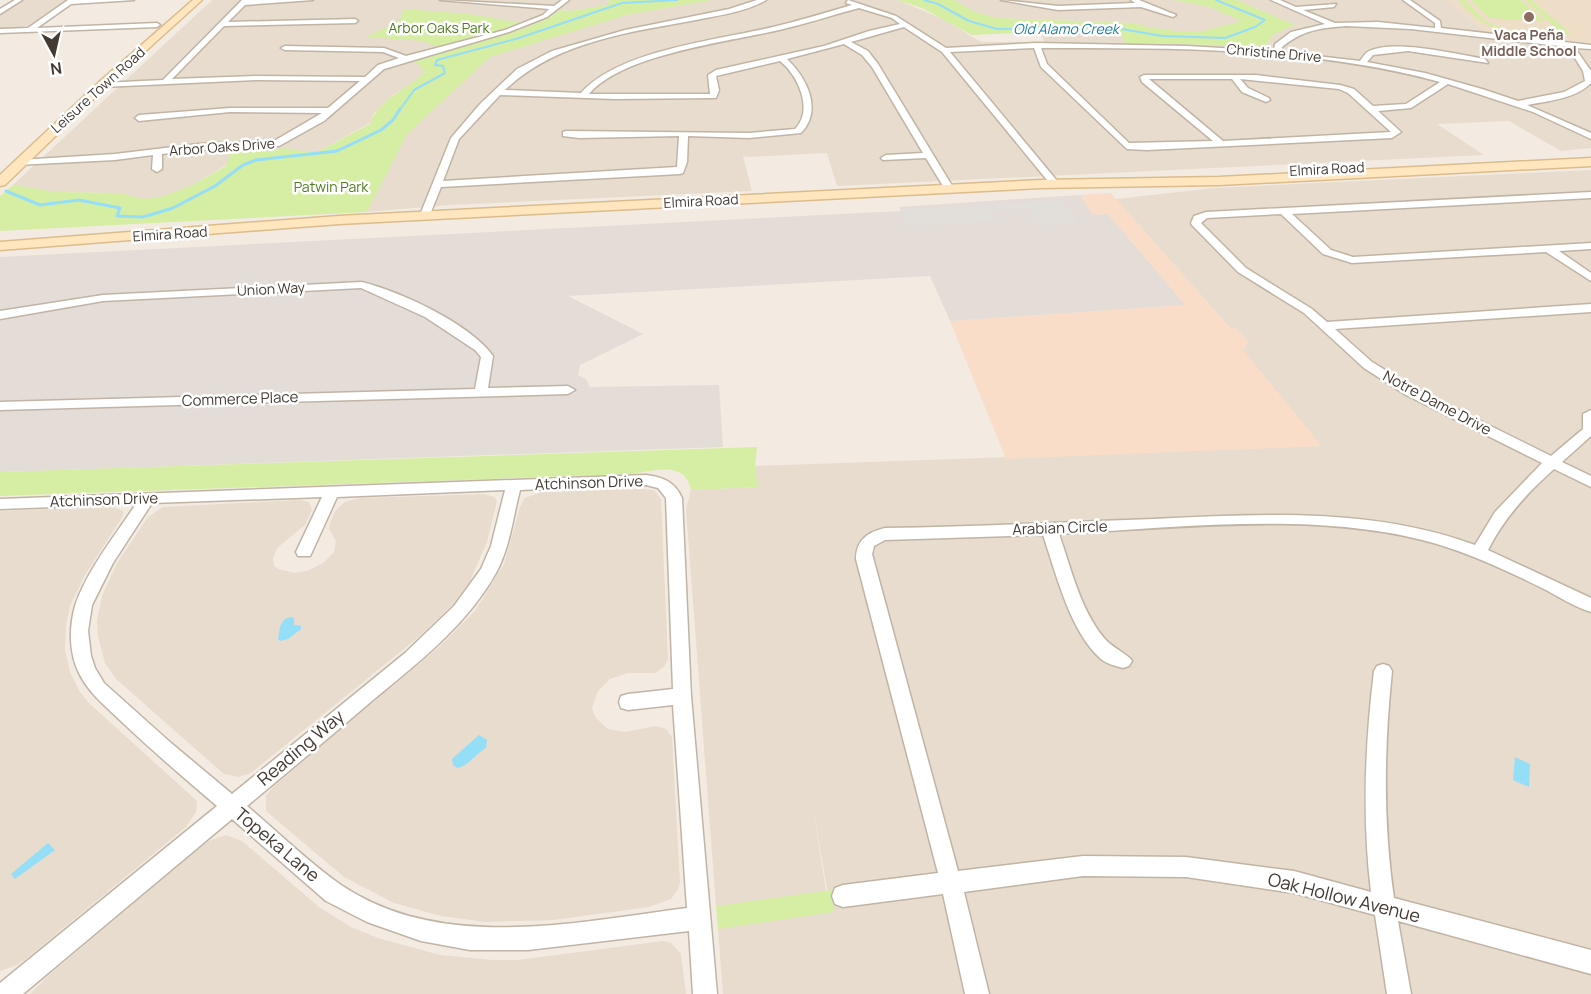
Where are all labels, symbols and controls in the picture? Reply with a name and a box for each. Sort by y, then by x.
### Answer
marker: Vaca Peña Middle School [1522,10,1536,24]
park label: Arbor Oaks Park [388,18,491,37]
water label: Old Alamo Creek [1013,19,1121,38]
north arrow [24,24,84,84]
place label: Vaca Peña Middle School [1481,25,1577,60]
street label: Christine Drive [1226,39,1322,66]
street label: Leisure Town Road [47,42,149,137]
text: N [49,57,63,81]
street label: Arbor Oaks Drive [168,133,275,160]
street label: Elmira Road [1289,157,1365,180]
park label: Patwin Park [294,177,369,196]
street label: Elmira Road [663,189,739,212]
street label: Elmira Road [132,221,208,246]
street label: Union Way [237,277,306,300]
street label: Notre Dame Drive [1379,365,1495,440]
street label: Commerce Place [181,386,299,411]
street label: Atchinson Drive [535,470,644,495]
street label: Atchinson Drive [50,487,159,512]
street label: Arabian Circle [1012,515,1108,540]
street label: Reading Way [252,703,349,791]
street label: Topeka Lane [230,802,325,887]
street label: Oak Hollow Avenue [1266,866,1423,928]

